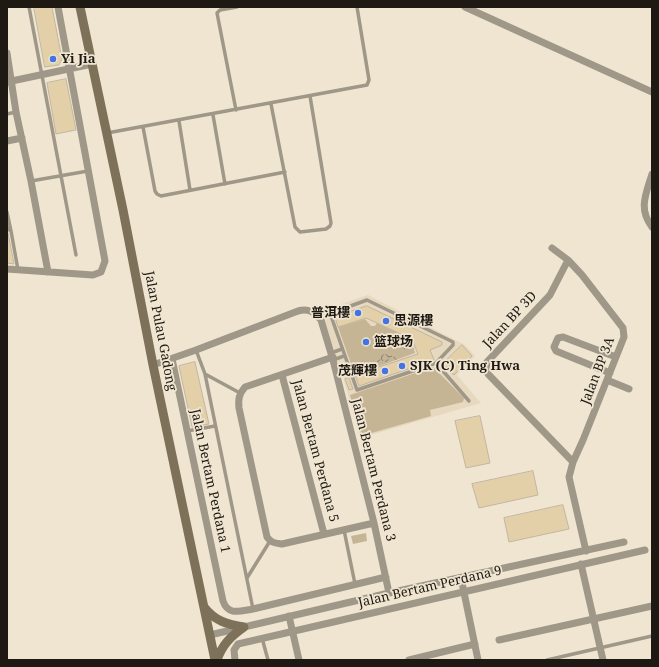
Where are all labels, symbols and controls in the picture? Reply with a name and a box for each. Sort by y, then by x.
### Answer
place label: Yi Jia [61,51,95,67]
marker: Yi Jia [48,54,58,64]
street label: Jalan Pulau Gadong [141,270,179,392]
street label: Jalan BP 3D [480,289,540,351]
place label: 普洱樓 [311,305,350,321]
marker: 普洱樓 [353,308,363,318]
place label: 思源樓 [394,313,433,329]
marker: 思源樓 [381,316,391,326]
place label: 篮球场 [374,334,413,350]
street label: Jalan BP 3A [578,335,618,407]
marker: 篮球场 [361,337,371,347]
place label: SJK (C) Ting Hwa [410,358,520,374]
marker: SJK (C) Ting Hwa [397,361,407,371]
place label: 茂輝樓 [338,363,377,379]
marker: 茂輝樓 [380,366,390,376]
street label: Jalan Bertam Perdana 5 [288,378,342,524]
street label: Jalan Bertam Perdana 3 [348,397,398,543]
street label: Jalan Bertam Perdana 1 [187,408,233,554]
street label: Jalan Bertam Perdana 9 [357,563,503,611]

